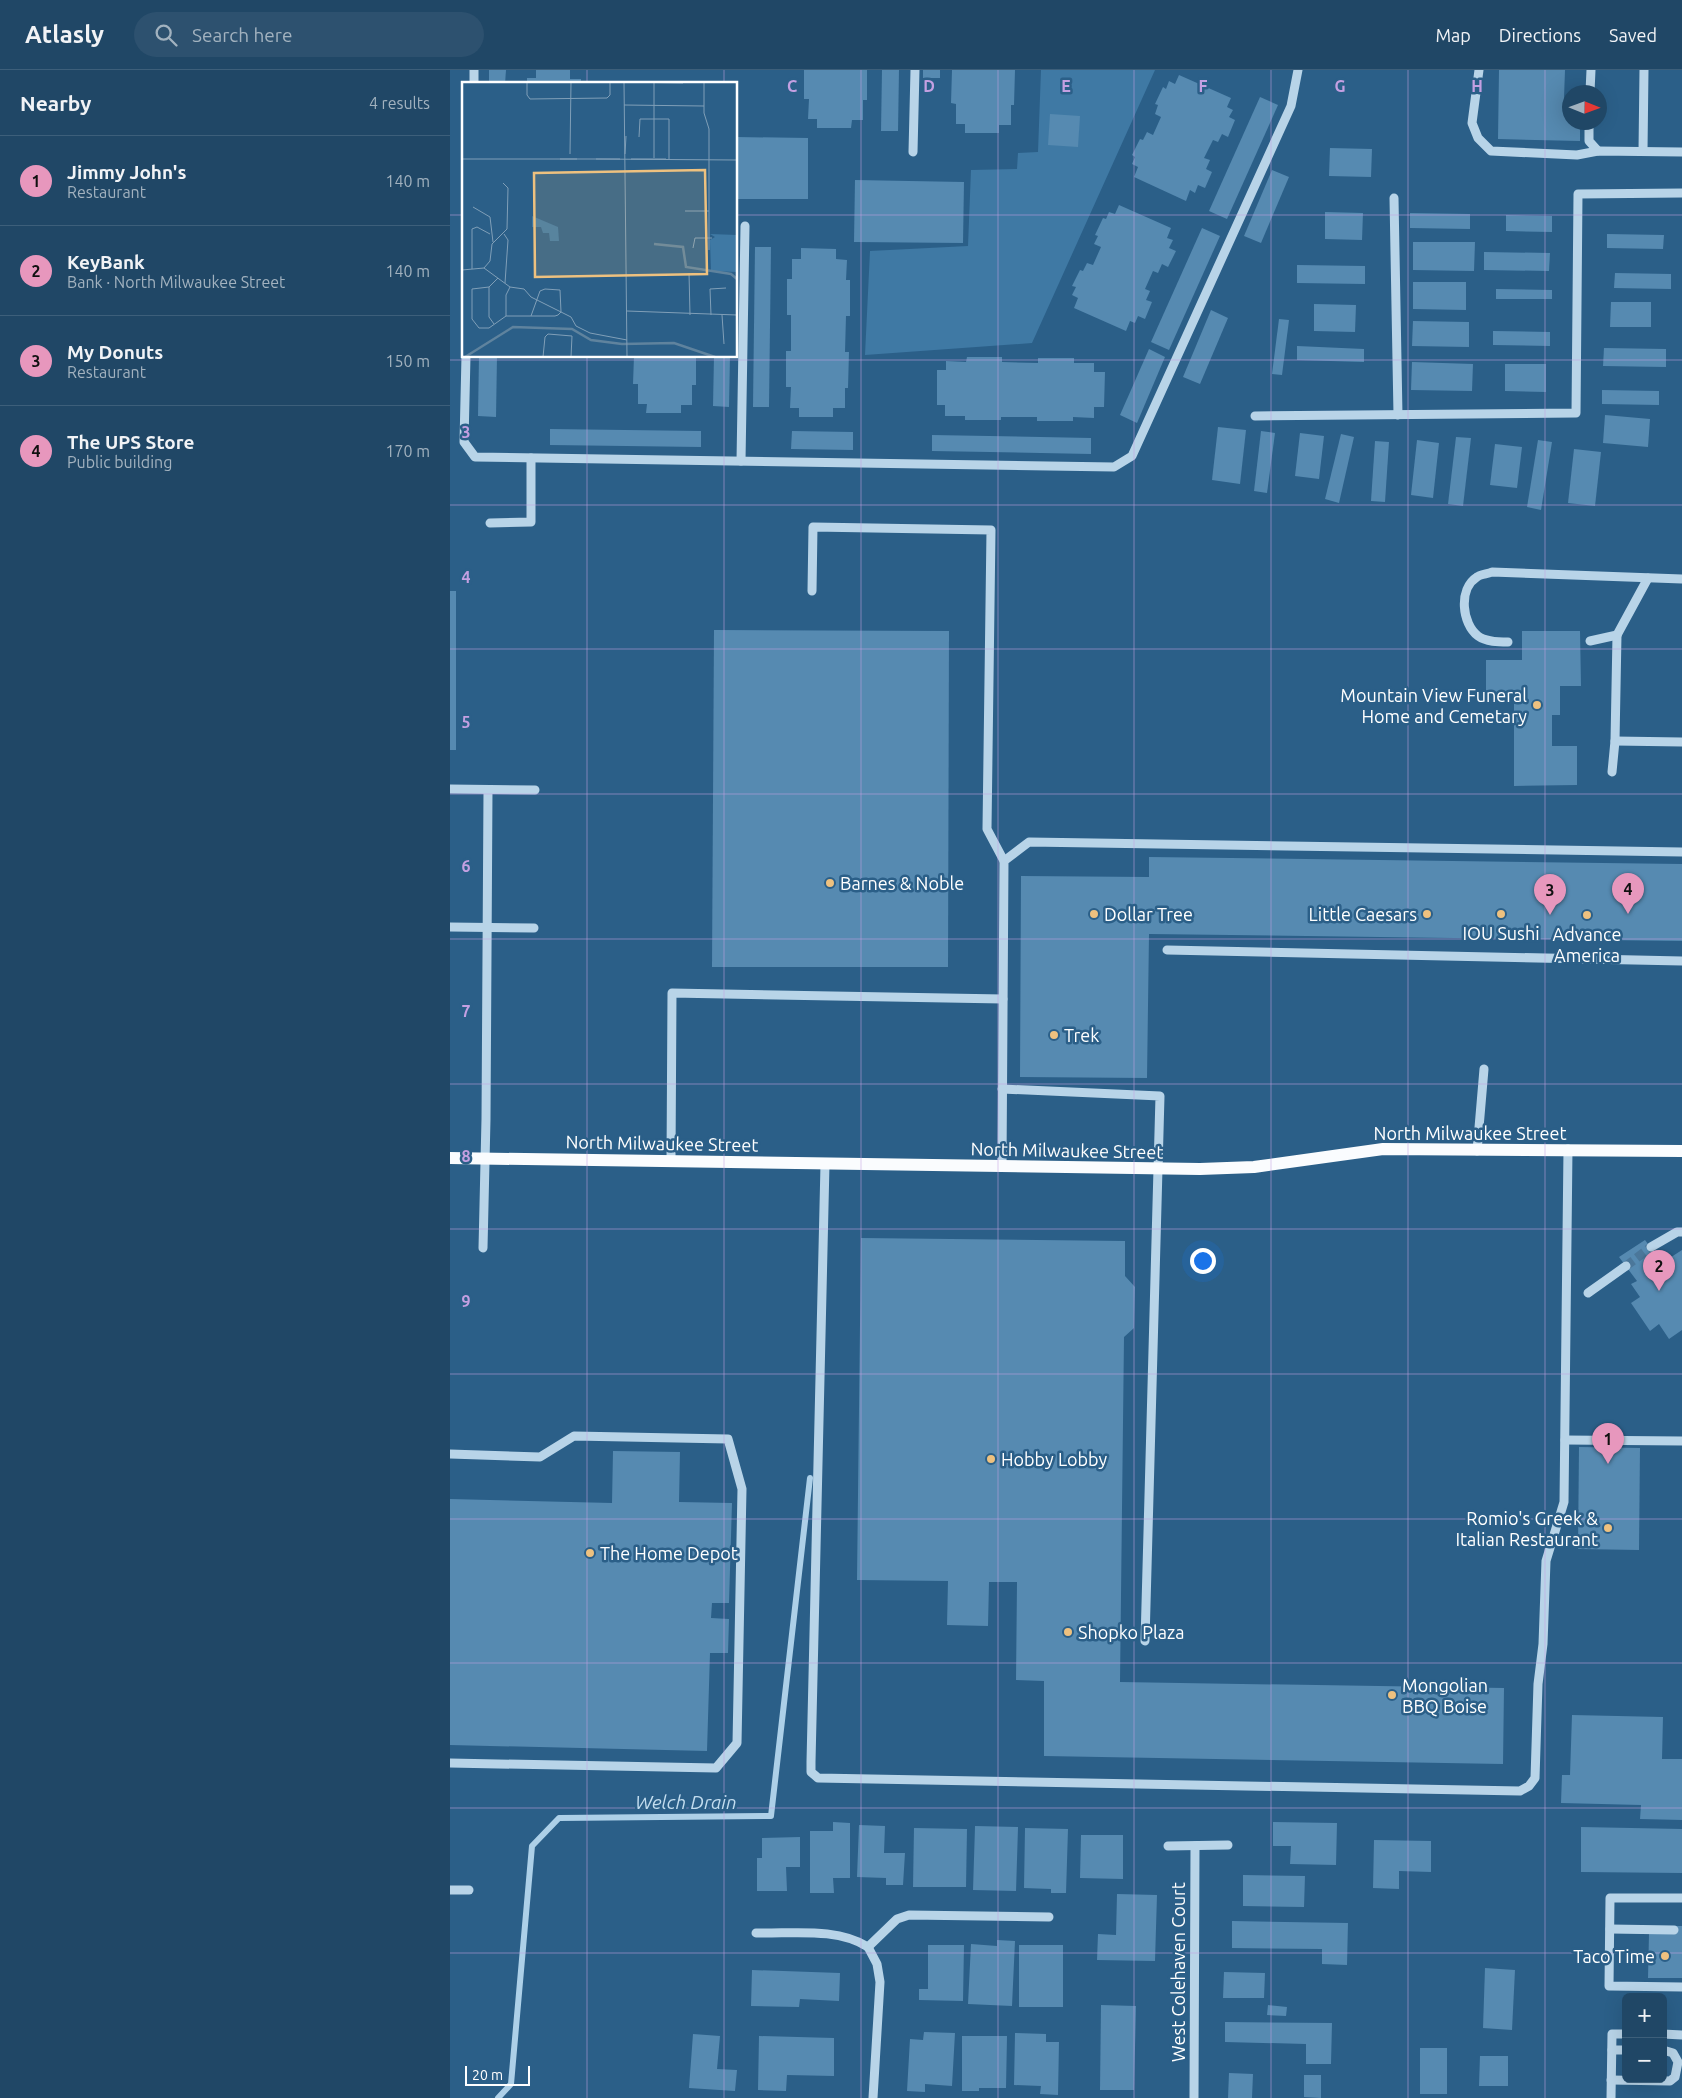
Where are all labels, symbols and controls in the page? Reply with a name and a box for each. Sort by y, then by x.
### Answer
search box [134,12,484,57]
text: Atlasly [25,21,104,48]
icon: search [152,21,180,49]
text: Search here [192,24,292,46]
text: Map [1435,25,1471,45]
text: Directions [1499,25,1581,45]
text: Saved [1609,25,1657,45]
text: C [787,77,797,95]
text: D [923,77,935,95]
text: E [1061,77,1071,95]
text: F [1199,77,1208,95]
text: G [1334,77,1346,95]
text: H [1471,77,1483,95]
inset map [462,82,738,358]
north arrow [1562,85,1607,130]
text: Nearby [20,91,91,115]
text: 4 results [369,94,430,112]
text: Jimmy John's [67,161,186,183]
text: 1 [31,172,41,190]
text: 140 m [385,172,430,190]
text: Restaurant [67,183,146,201]
text: KeyBank [67,251,145,273]
text: 2 [31,262,41,280]
text: 140 m [385,262,430,280]
text: Bank · North Milwaukee Street [67,273,285,291]
text: My Donuts [67,341,163,363]
text: 3 [31,352,41,370]
text: 150 m [385,352,430,370]
text: Restaurant [67,363,146,381]
text: 3 [461,423,471,441]
text: The UPS Store [67,431,194,453]
text: 4 [31,442,41,460]
text: 170 m [385,442,430,460]
text: Public building [67,453,172,471]
text: 4 [461,568,471,586]
place label: Mountain View Funeral Home and Cemetary [1340,685,1527,726]
marker: Mountain View Funeral Home and Cemetary [1531,699,1543,711]
text: 5 [461,713,471,731]
text: 6 [461,857,471,875]
place label: Barnes & Noble [840,873,964,893]
pin: 4 [1612,873,1644,914]
pin: 3 [1534,874,1566,915]
marker: Barnes & Noble [824,877,836,889]
place label: Dollar Tree [1104,904,1193,924]
place label: Little Caesars [1309,904,1417,924]
marker: Dollar Tree [1088,908,1100,920]
marker: Little Caesars [1421,908,1433,920]
marker: IOU Sushi [1495,908,1507,920]
marker: Advance America [1581,909,1593,921]
place label: IOU Sushi [1462,923,1540,943]
place label: Advance America [1553,924,1621,965]
text: 7 [461,1002,471,1020]
place label: Trek [1064,1025,1099,1045]
marker: Trek [1048,1029,1060,1041]
street label: North Milwaukee Street [1374,1123,1566,1143]
street label: North Milwaukee Street [565,1131,759,1155]
street label: North Milwaukee Street [970,1138,1164,1162]
text: 8 [461,1147,471,1165]
your location [1190,1248,1216,1274]
pin: 2 [1643,1250,1675,1291]
text: 9 [461,1292,471,1310]
pin: 1 [1592,1423,1624,1464]
place label: Hobby Lobby [1001,1449,1108,1469]
marker: Hobby Lobby [985,1453,997,1465]
place label: Romio's Greek & Italian Restaurant [1455,1508,1598,1549]
marker: Romio's Greek & Italian Restaurant [1602,1522,1614,1534]
place label: The Home Depot [600,1543,738,1563]
marker: The Home Depot [584,1547,596,1559]
place label: Shopko Plaza [1078,1622,1184,1642]
marker: Shopko Plaza [1062,1626,1074,1638]
place label: Mongolian BBQ Boise [1402,1675,1488,1717]
marker: Mongolian BBQ Boise [1386,1689,1398,1701]
water label: Welch Drain [635,1791,737,1813]
street label: West Colehaven Court [1168,1882,1188,2062]
place label: Taco Time [1573,1946,1655,1966]
marker: Taco Time [1659,1950,1671,1962]
map controls [1622,1993,1667,2083]
button: + [1622,1993,1667,2038]
button: − [1622,2038,1667,2083]
scale bar [465,2063,530,2086]
text: 20 m [472,2067,503,2083]

